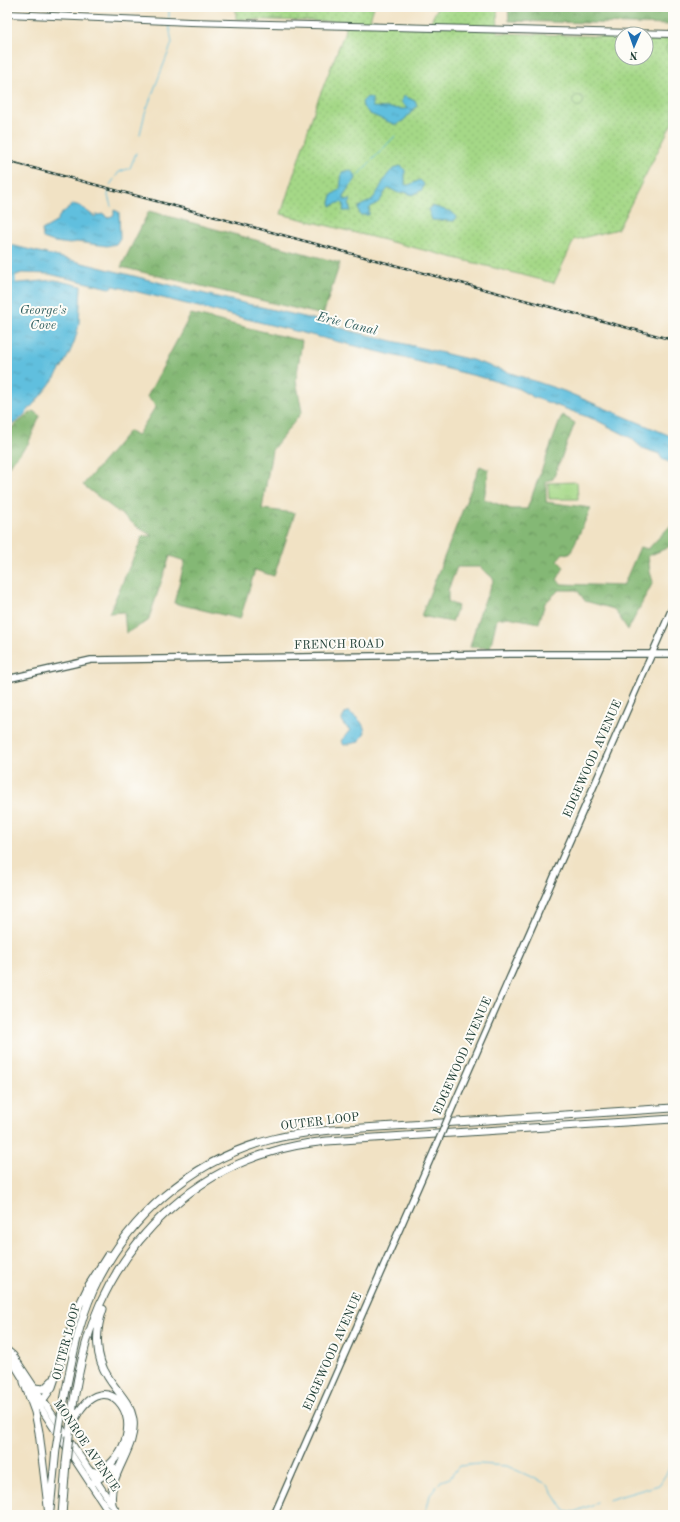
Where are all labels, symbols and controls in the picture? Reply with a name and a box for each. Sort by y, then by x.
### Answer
north arrow [614,26,654,66]
text: N [629,49,638,60]
water label: George's Cove [20,304,67,332]
water label: Erie Canal [314,310,379,338]
street label: FRENCH ROAD [294,638,384,652]
street label: EDGEWOOD AVENUE [562,698,624,820]
street label: EDGEWOOD AVENUE [432,995,494,1117]
street label: OUTER LOOP [280,1111,360,1133]
street label: EDGEWOOD AVENUE [302,1291,364,1413]
street label: OUTER LOOP [51,1302,83,1382]
street label: MONROE AVENUE [51,1398,121,1494]

